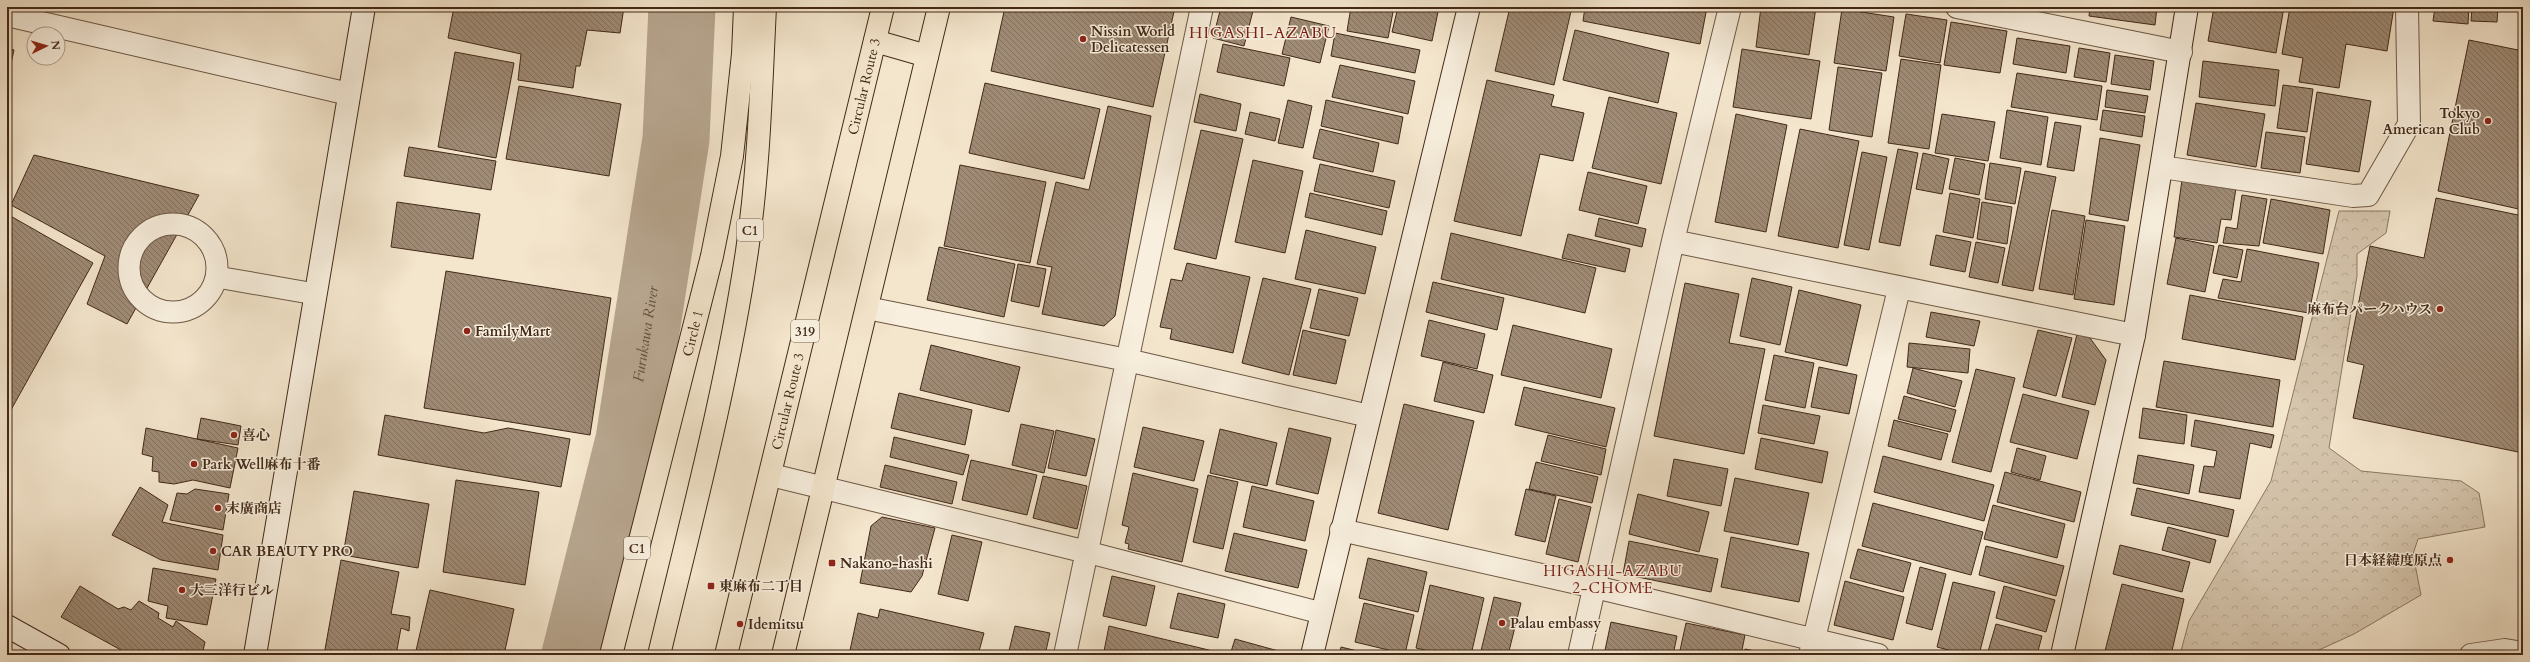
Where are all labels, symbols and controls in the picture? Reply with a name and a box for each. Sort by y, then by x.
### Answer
place label: Nissin World Delicatessen [1091,22,1175,57]
district label: HIGASHI-AZABU [1189,22,1337,44]
north arrow [26,26,66,66]
marker: Nissin World Delicatessen [1078,34,1088,44]
street label: Circular Route 3 [843,36,885,137]
text: N [48,40,63,51]
place label: Tokyo American Club [2383,104,2480,139]
marker: Tokyo American Club [2483,116,2493,126]
road number: C1 [737,219,763,241]
water label: Furukawa River [628,284,663,383]
place label: 麻布台パークハウス [2307,300,2432,319]
marker: 麻布台パークハウス [2435,304,2445,314]
street label: Circle 1 [678,308,708,358]
road number: 319 [791,320,819,342]
place label: FamilyMart [475,322,550,341]
marker: FamilyMart [462,326,472,336]
street label: Circular Route 3 [767,351,809,452]
place label: 喜心 [242,426,270,445]
marker: 喜心 [229,430,239,440]
place label: Park Well麻布十番 [202,455,320,474]
marker: Park Well麻布十番 [189,459,199,469]
place label: 末廣商店 [226,499,282,518]
marker: 末廣商店 [213,503,223,513]
road number: C1 [624,537,650,559]
place label: CAR BEAUTY PRO [221,542,353,561]
marker: CAR BEAUTY PRO [208,546,218,556]
place label: 日本経緯度原点 [2344,551,2442,570]
place label: Nakano-hashi [840,554,933,573]
marker: 日本経緯度原点 [2445,555,2455,565]
marker: Nakano-hashi [827,558,837,568]
district label: HIGASHI-AZABU 2-CHOME [1543,561,1683,598]
place label: 東麻布二丁目 [719,577,803,596]
place label: 大三洋行ビル [190,581,274,600]
marker: 東麻布二丁目 [706,581,716,591]
marker: 大三洋行ビル [177,585,187,595]
place label: Palau embassy [1510,614,1601,633]
place label: Idemitsu [748,615,804,634]
marker: Palau embassy [1497,618,1507,628]
marker: Idemitsu [735,619,745,629]

